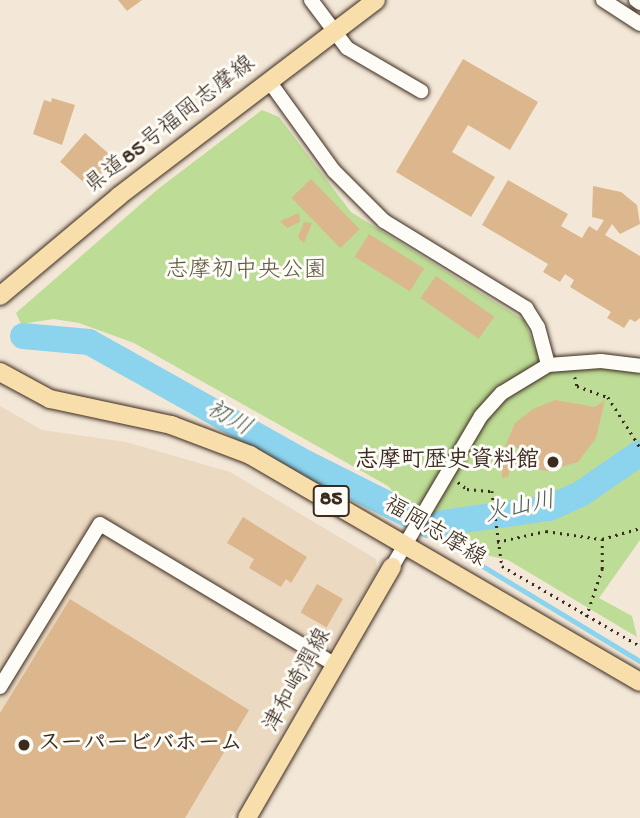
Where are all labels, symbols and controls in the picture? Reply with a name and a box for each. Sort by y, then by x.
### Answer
street label: 県道85号福岡志摩線 [80,51,262,201]
park label: 志摩初中央公園 [166,258,326,286]
water label: 初川 [200,396,256,444]
place label: 志摩町歴史資料館 [355,448,539,476]
marker: 志摩町歴史資料館 [545,454,561,470]
road number: 85 [312,484,350,518]
water label: 火山川 [482,487,558,531]
street label: 福岡志摩線 [378,492,490,574]
street label: 津和崎潤線 [259,624,339,738]
place label: スーパービバホーム [38,731,244,759]
marker: スーパービバホーム [16,737,32,753]

